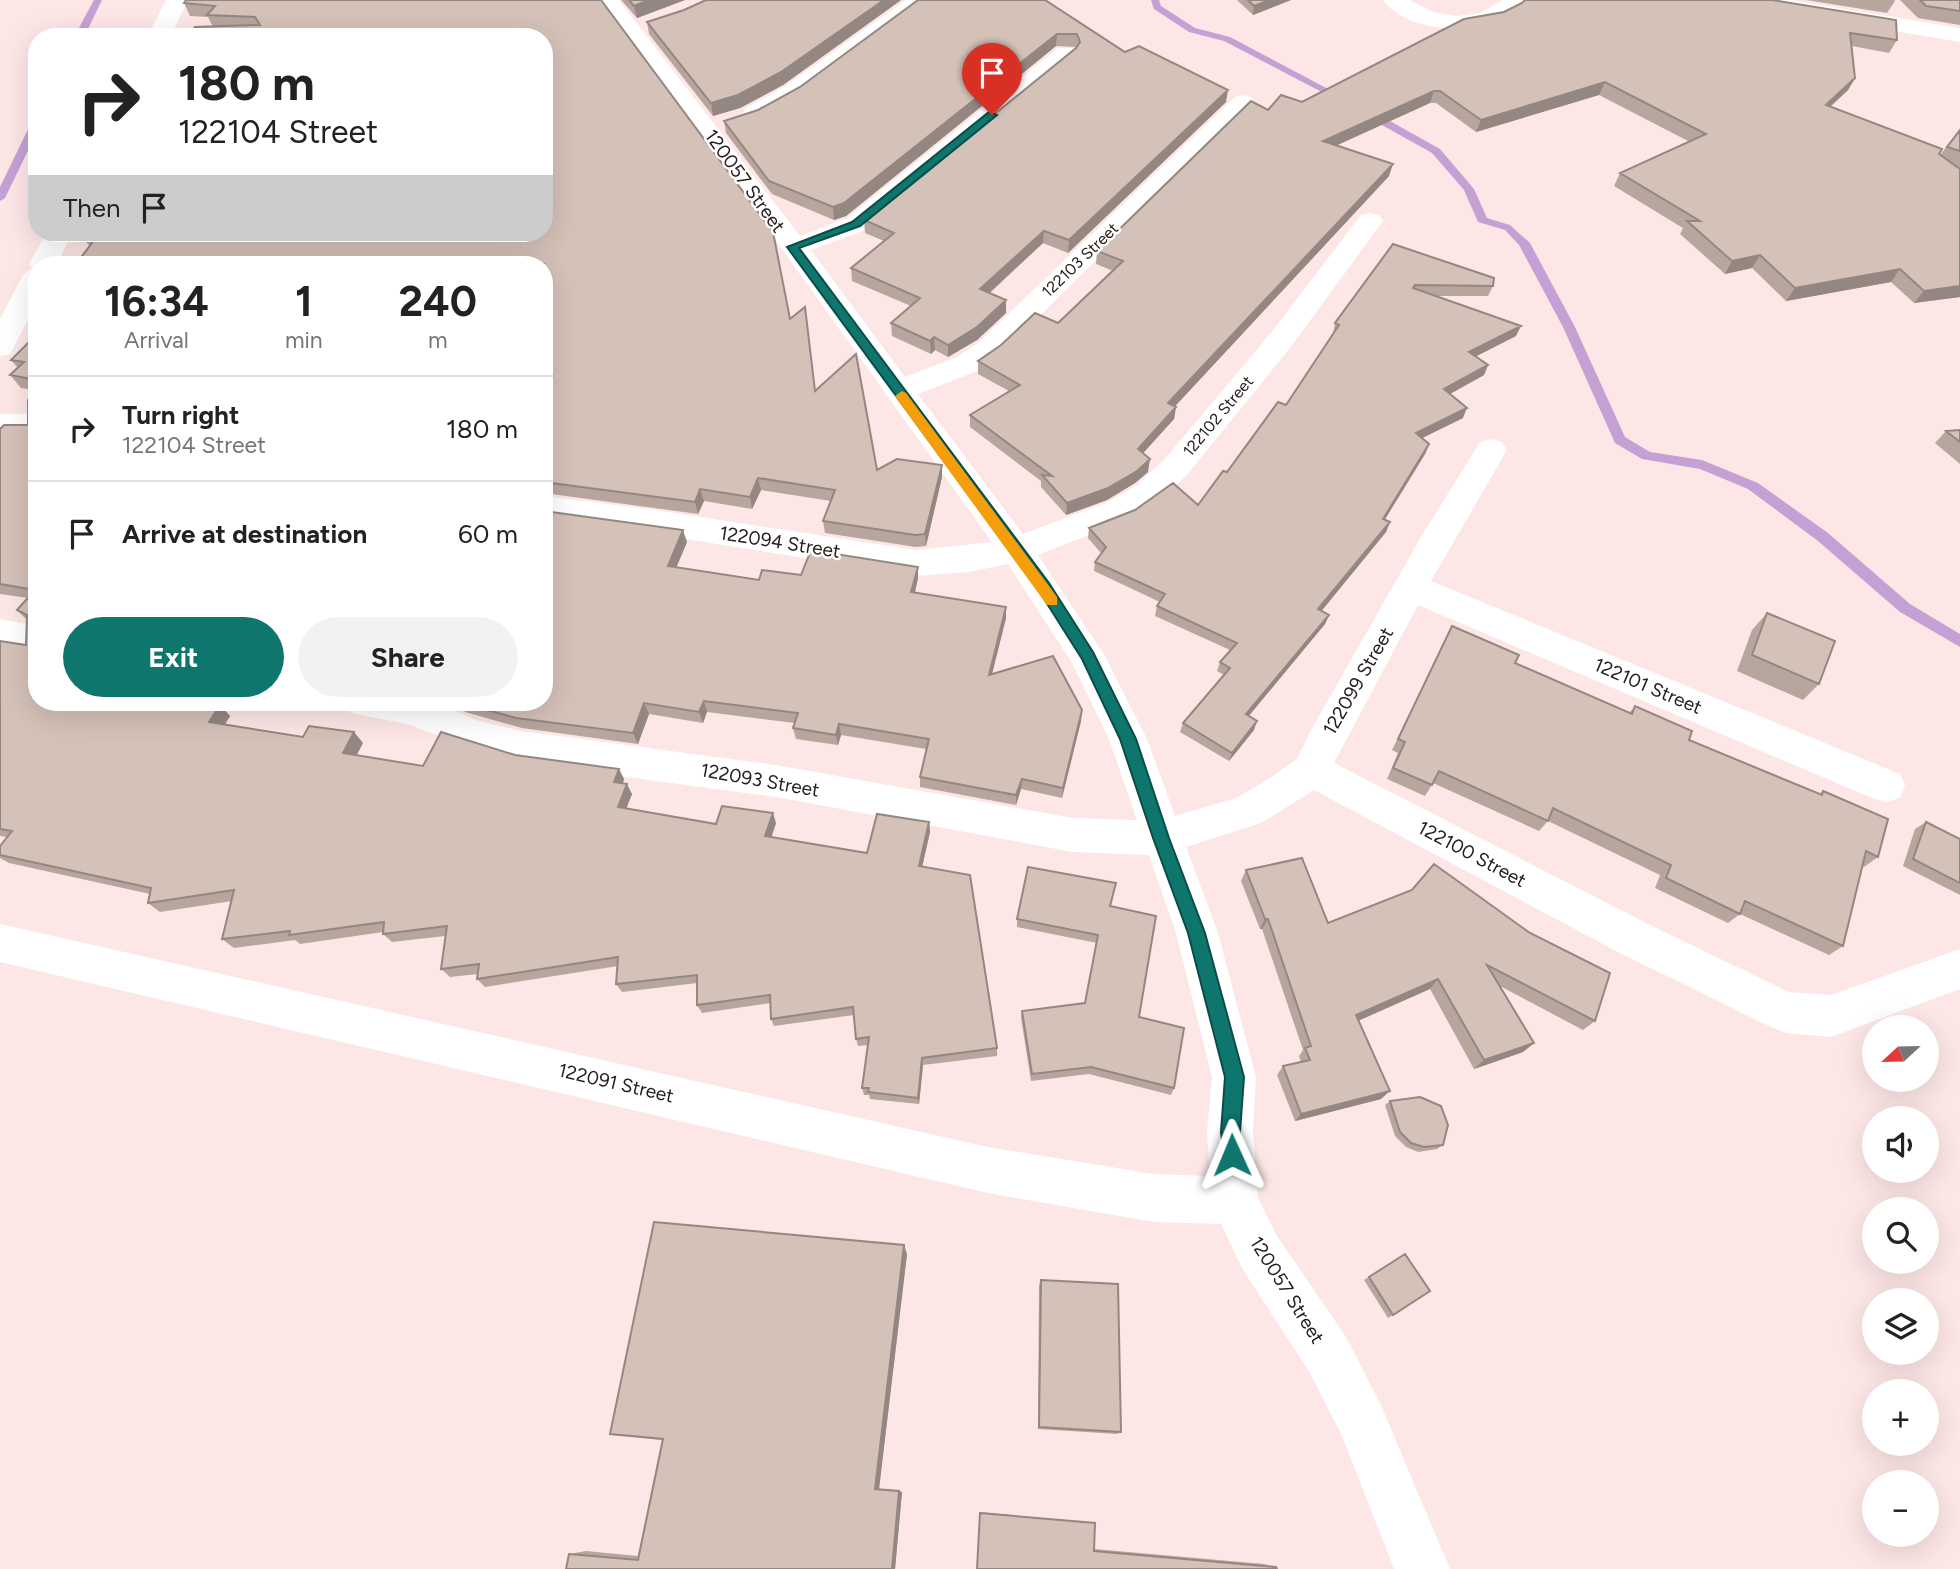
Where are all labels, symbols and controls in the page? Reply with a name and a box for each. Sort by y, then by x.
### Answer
pin [962,43,1022,115]
text: 180 m [178,53,315,112]
icon: arrive [973,54,1011,92]
icon: right [63,56,154,147]
text: 122104 Street [178,113,378,151]
street label: 120057 Street [700,125,790,237]
icon: arrive [135,189,173,227]
text: Then [63,192,121,224]
street label: 122103 Street [1038,219,1122,301]
text: 16:34 [104,276,209,327]
text: 1 [295,276,313,327]
text: 240 [399,276,477,327]
text: Arrival [124,326,189,354]
text: min [285,326,323,354]
text: m [428,326,448,354]
street label: 122102 Street [1179,372,1257,460]
text: Turn right [122,399,239,431]
icon: right [63,410,101,448]
text: 180 m [446,413,518,445]
text: 122104 Street [122,431,266,459]
icon: arrive [63,515,101,553]
text: Arrive at destination [122,518,367,550]
text: 60 m [458,518,518,550]
street label: 122094 Street [718,521,842,563]
button: Exit [63,617,284,697]
button: Share [298,617,518,697]
street label: 122099 Street [1318,623,1398,739]
street label: 122101 Street [1591,653,1705,719]
street label: 122093 Street [699,758,821,802]
street label: 122100 Street [1414,816,1530,892]
north arrow [1862,1015,1939,1092]
map controls [1862,1015,1939,1547]
street label: 122091 Street [556,1059,676,1107]
button: sound [1862,1106,1939,1183]
position arrow [1195,1118,1269,1192]
button: search [1862,1197,1939,1274]
street label: 120057 Street [1245,1232,1329,1348]
button: layers [1862,1288,1939,1365]
button: + [1862,1379,1939,1456]
button: − [1862,1470,1939,1547]

